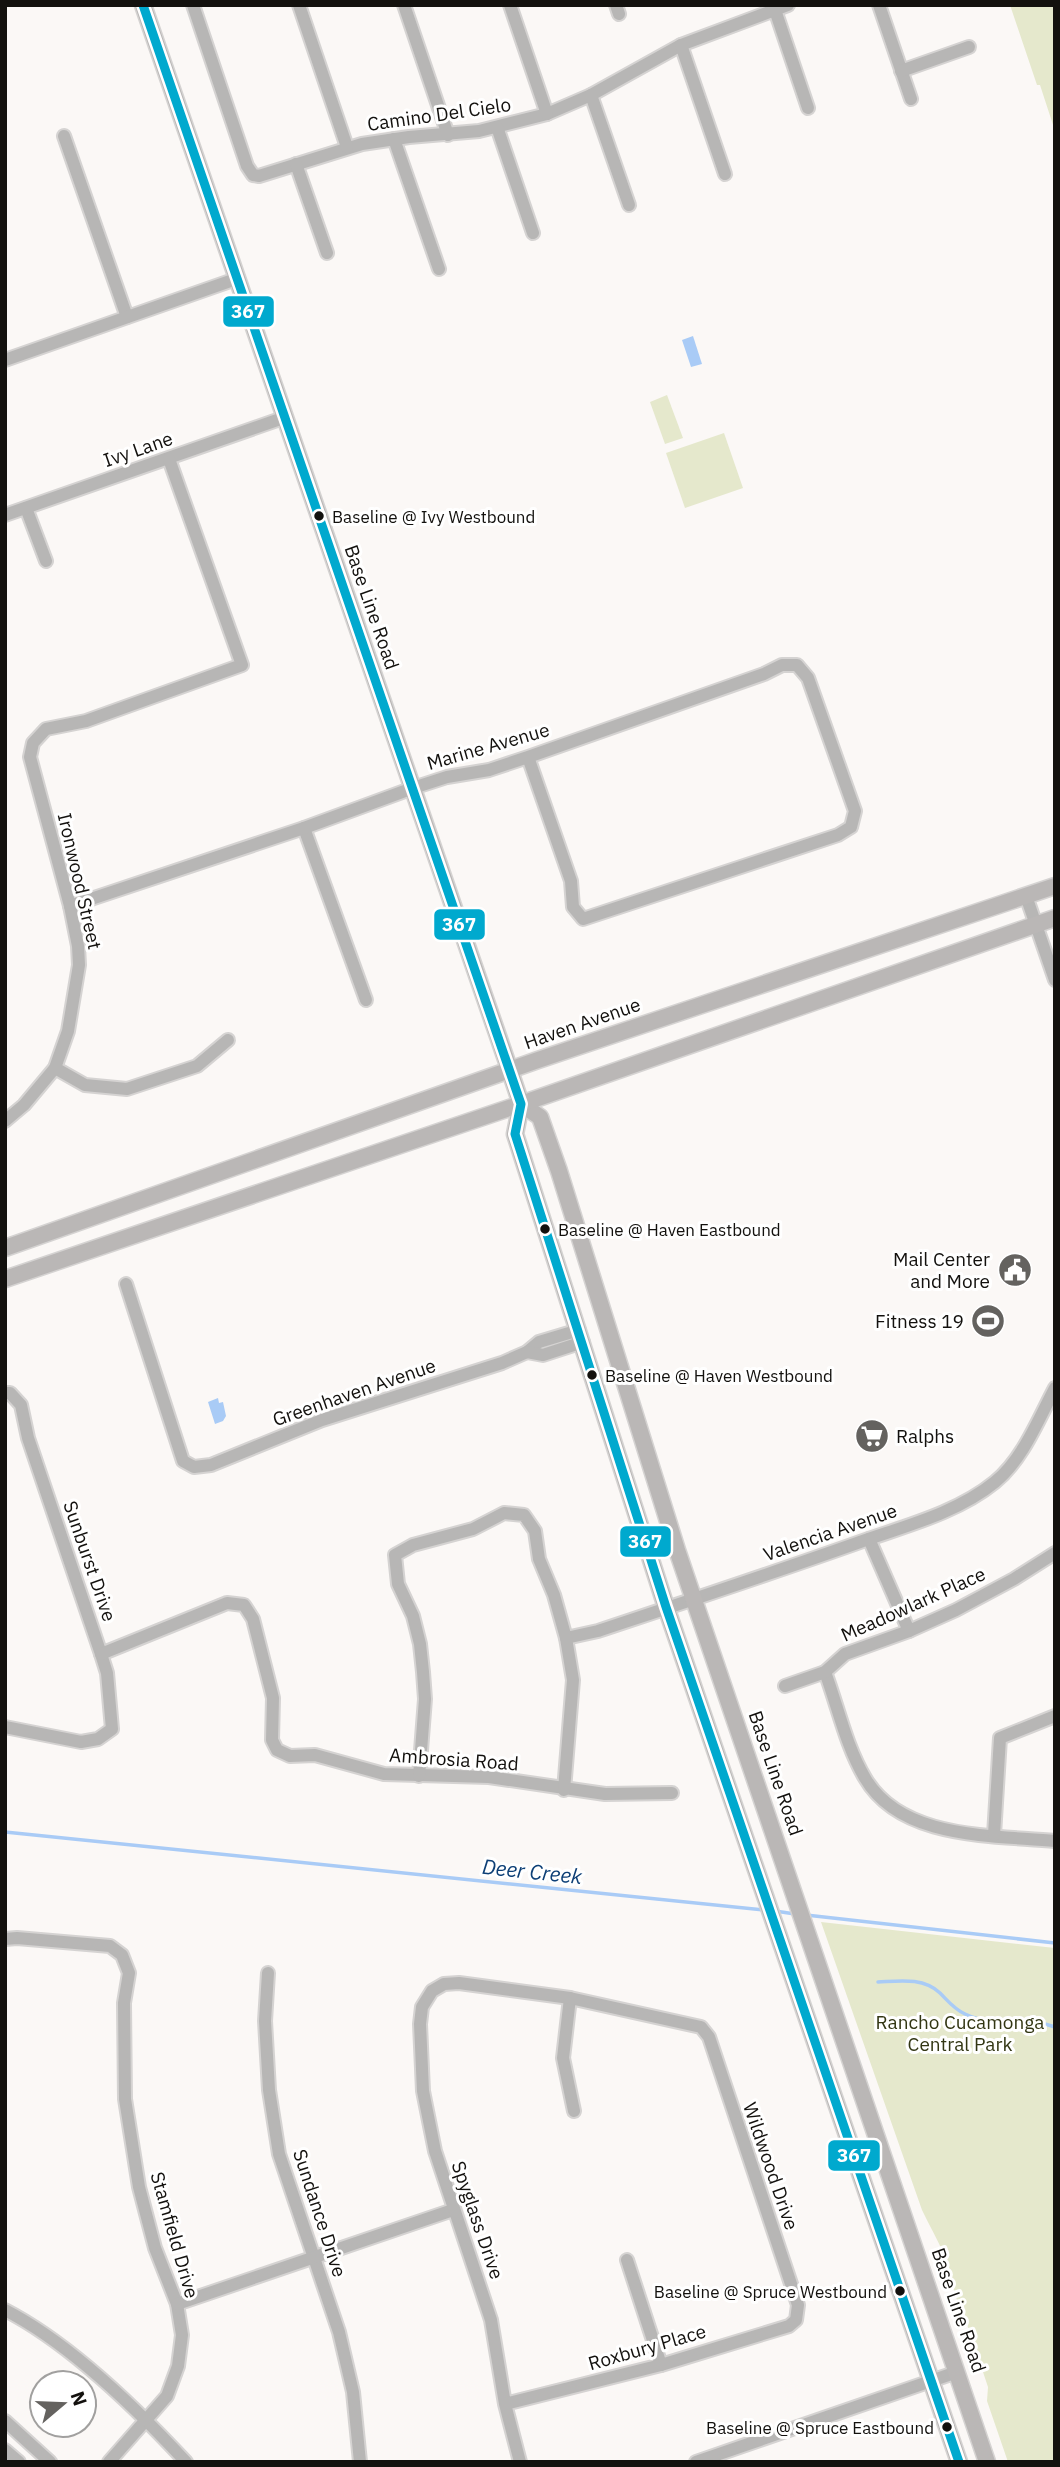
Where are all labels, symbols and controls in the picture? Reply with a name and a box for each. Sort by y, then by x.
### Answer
street label: Camino Del Cielo [366,92,512,136]
line badge: 367 [222,295,275,328]
text: 367 [231,299,265,323]
street label: Ivy Lane [100,426,176,472]
place label: Baseline @ Ivy Westbound [332,506,535,528]
marker: Baseline @ Ivy Westbound [312,509,326,523]
street label: Base Line Road [339,541,405,673]
street label: Marine Avenue [424,717,552,775]
street label: Ironwood Street [53,810,107,952]
line badge: 367 [433,908,486,941]
text: 367 [442,912,476,936]
street label: Haven Avenue [521,992,643,1054]
place label: Baseline @ Haven Eastbound [558,1219,781,1241]
marker: Baseline @ Haven Eastbound [538,1222,552,1236]
place label: Mail Center and More [893,1247,990,1293]
public building icon: Mail Center and More [996,1251,1034,1289]
sports icon: Fitness 19 [969,1302,1007,1340]
place label: Fitness 19 [875,1309,964,1333]
street label: Greenhaven Avenue [269,1353,439,1431]
place label: Baseline @ Haven Westbound [605,1365,833,1387]
marker: Baseline @ Haven Westbound [585,1368,599,1382]
supermarket icon: Ralphs [853,1417,891,1455]
place label: Ralphs [896,1424,954,1448]
street label: Sunburst Drive [58,1498,122,1624]
street label: Valencia Avenue [760,1498,900,1566]
line badge: 367 [619,1525,672,1558]
text: 367 [628,1529,662,1553]
street label: Meadowlark Place [837,1561,989,1647]
street label: Base Line Road [743,1707,809,1839]
street label: Ambrosia Road [389,1743,519,1775]
water label: Deer Creek [481,1852,585,1890]
park label: Rancho Cucamonga Central Park [876,2010,1044,2056]
street label: Wildwood Drive [738,2099,804,2233]
line badge: 367 [827,2139,881,2172]
text: 367 [837,2143,871,2167]
street label: Sundance Drive [288,2146,352,2280]
street label: Spyglass Drive [447,2158,509,2282]
street label: Stamfield Drive [145,2169,205,2301]
street label: Base Line Road [926,2244,992,2376]
place label: Baseline @ Spruce Westbound [654,2281,887,2303]
marker: Baseline @ Spruce Westbound [893,2284,907,2298]
street label: Roxbury Place [585,2319,709,2375]
north arrow [28,2369,98,2439]
text: N [65,2388,93,2409]
place label: Baseline @ Spruce Eastbound [706,2417,934,2439]
marker: Baseline @ Spruce Eastbound [940,2420,954,2434]

